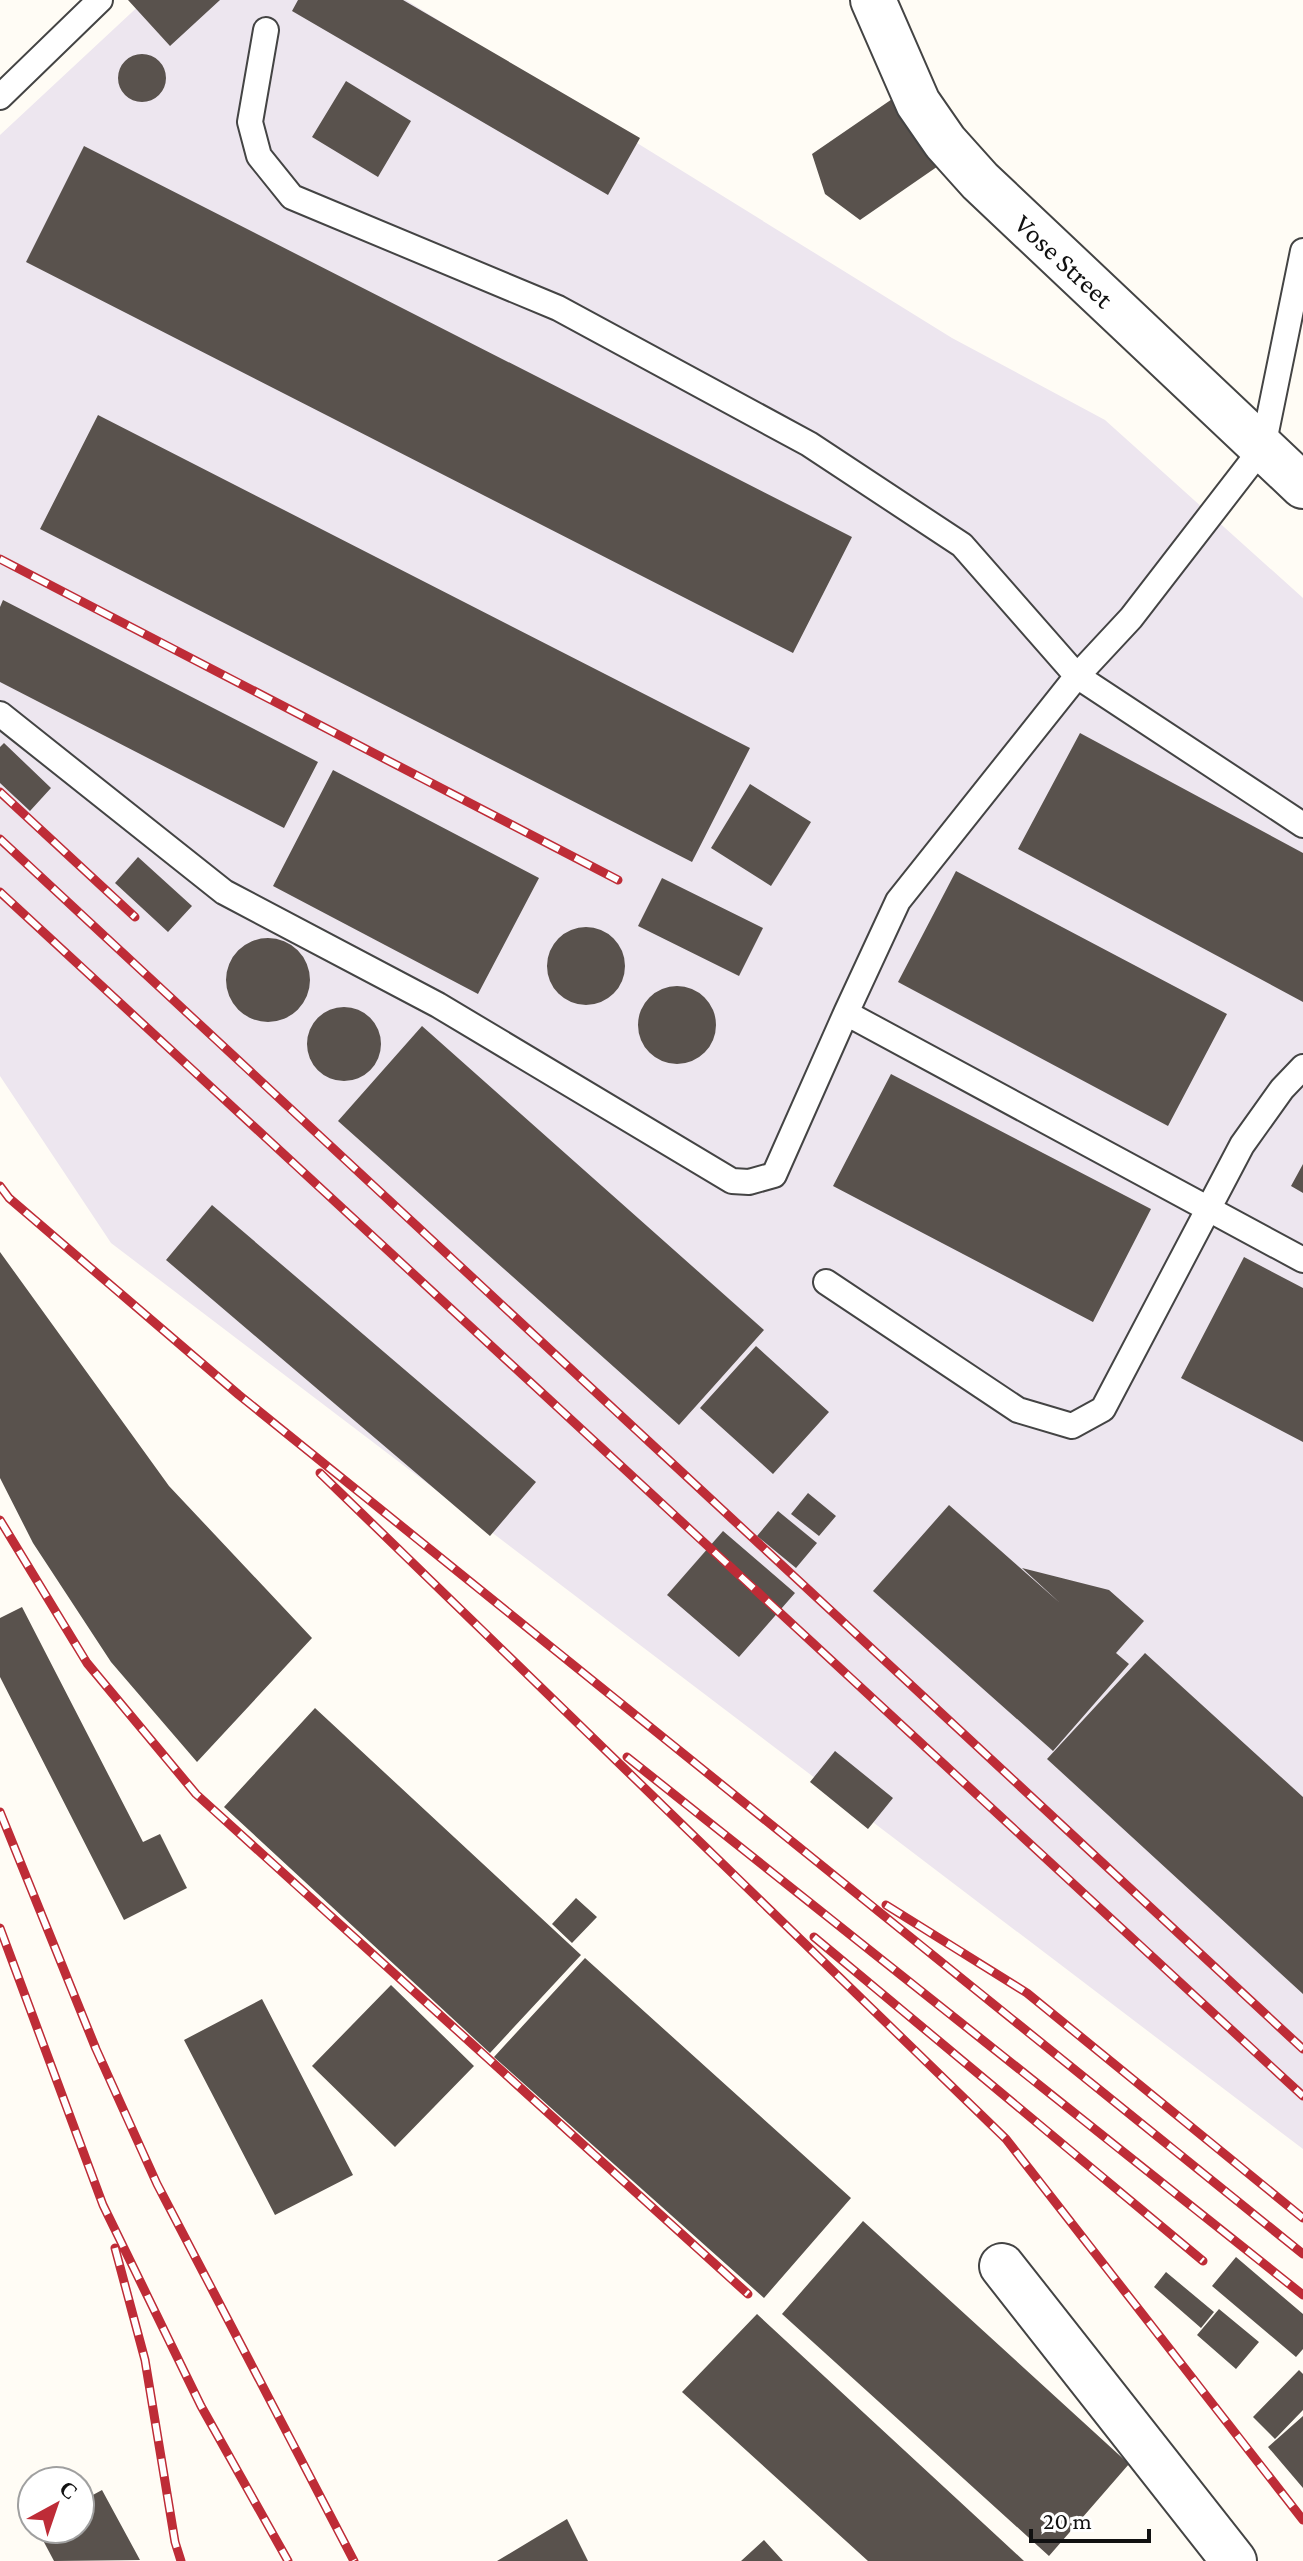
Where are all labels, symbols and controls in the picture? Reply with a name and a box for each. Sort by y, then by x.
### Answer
street label: Vose Street [1009,208,1120,315]
north arrow [16,2465,96,2545]
text: С [54,2475,83,2505]
scale bar [1031,2493,1149,2543]
text: 20 m [1043,2507,1092,2534]

